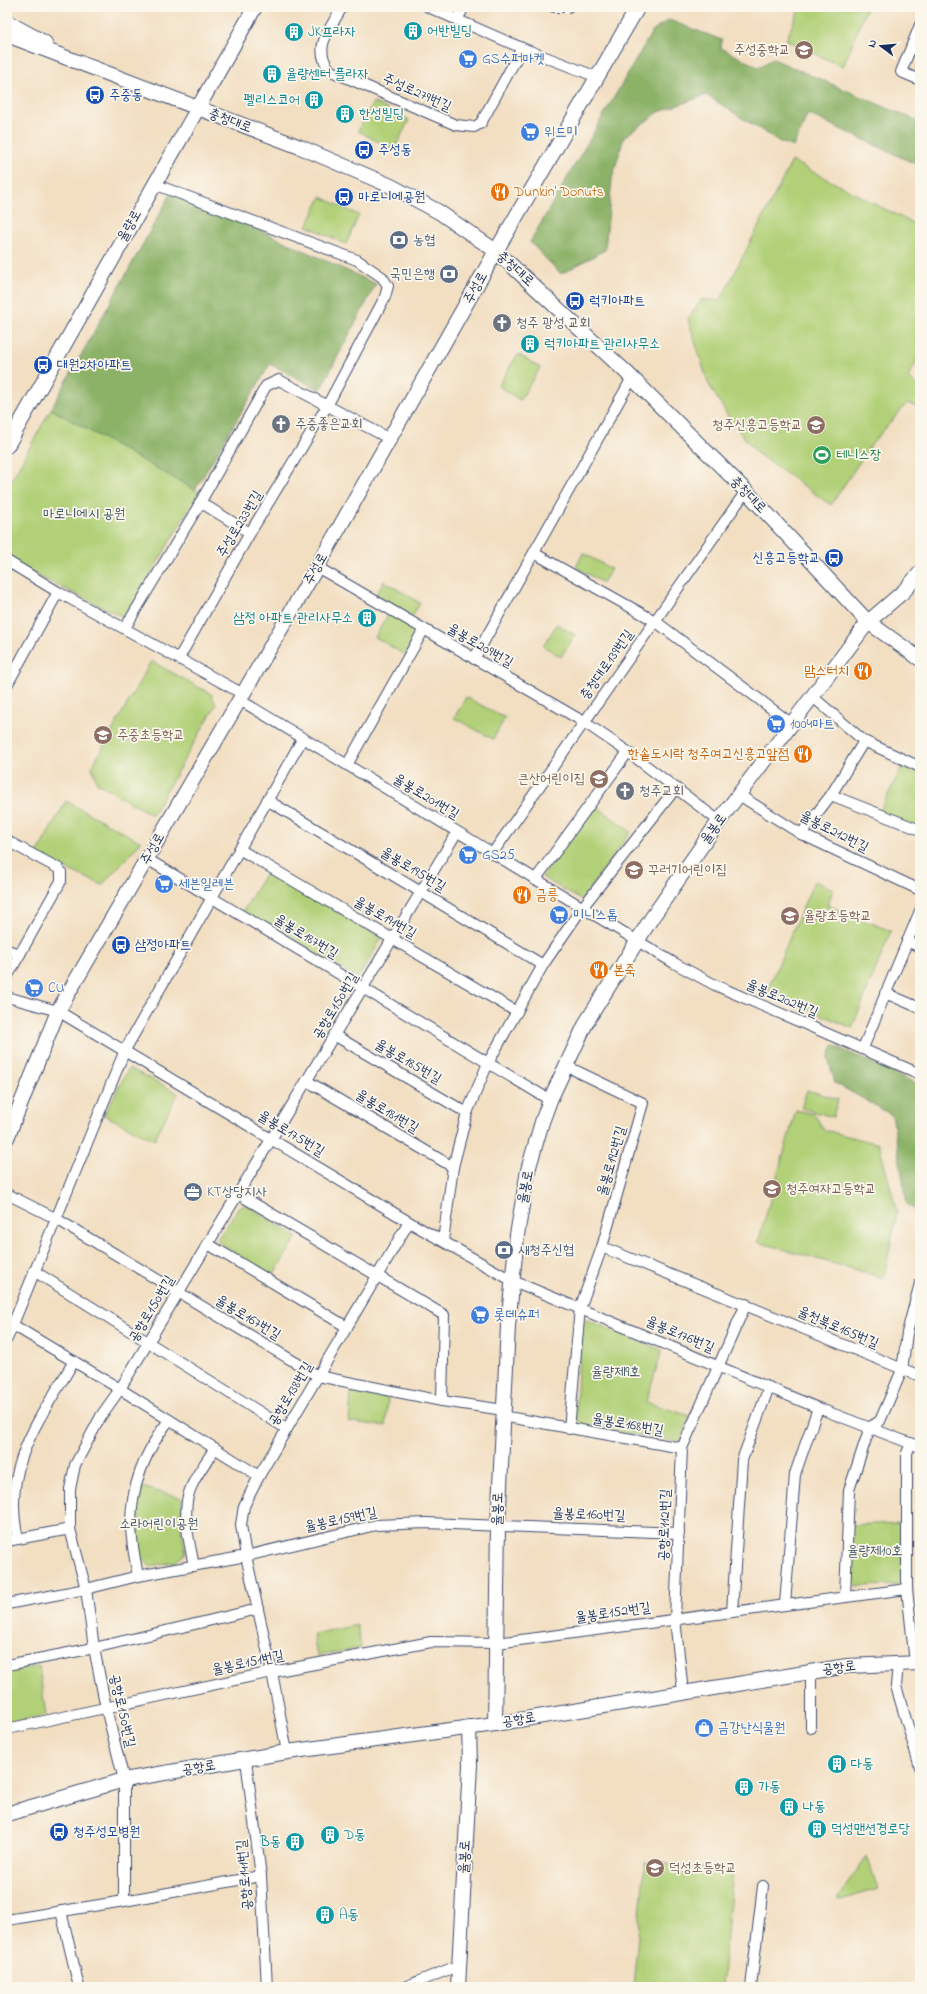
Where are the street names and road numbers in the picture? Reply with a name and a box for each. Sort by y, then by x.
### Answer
street label: 주성로279번길 [379,69,455,118]
street label: 충청대로 [205,103,255,139]
street label: 율량로 [113,206,147,246]
street label: 충청대로 [491,246,539,292]
street label: 주성로 [459,268,493,308]
street label: 충청대로 [725,471,771,519]
street label: 주성로233번길 [212,486,269,561]
street label: 주성로 [298,549,334,589]
street label: 율봉로209번길 [443,619,518,674]
street label: 충청대로139번길 [575,625,640,705]
street label: 율봉로201번길 [389,769,464,825]
street label: 율봉로212번길 [796,806,873,859]
street label: 율봉로 [696,809,732,849]
street label: 주성로 [135,829,171,869]
street label: 율봉로195번길 [376,842,450,898]
street label: 율봉로191번길 [350,892,421,945]
street label: 율봉로187번길 [270,910,343,965]
street label: 공항로150번길 [308,968,365,1043]
street label: 율봉로202번길 [743,974,822,1024]
street label: 율봉로185번길 [371,1034,446,1090]
street label: 율봉로181번길 [351,1085,423,1140]
street label: 율봉로175번길 [254,1106,329,1163]
street label: 율봉로192번길 [592,1123,632,1198]
street label: 율봉로 [512,1168,540,1206]
street label: 공항로150번길 [124,1271,181,1346]
street label: 율봉로167번길 [211,1290,285,1346]
street label: 율천북로165번길 [794,1301,882,1355]
street label: 율봉로176번길 [642,1311,718,1359]
street label: 공항로138번길 [264,1357,319,1430]
street label: 율봉로168번길 [591,1408,666,1442]
street label: 공항로112번길 [653,1488,677,1561]
street label: 율봉로 [487,1492,509,1526]
street label: 율봉로159번길 [303,1502,380,1538]
street label: 율봉로160번길 [552,1503,627,1527]
street label: 율봉로152번길 [574,1597,653,1629]
street label: 율봉로151번길 [210,1645,287,1681]
street label: 공항로 [821,1656,857,1680]
street label: 공항로150번길 [103,1672,141,1751]
street label: 공항로 [501,1707,537,1733]
street label: 공항로 [181,1755,217,1781]
street label: 공항로141번길 [231,1838,259,1911]
street label: 율봉로 [454,1840,476,1874]

